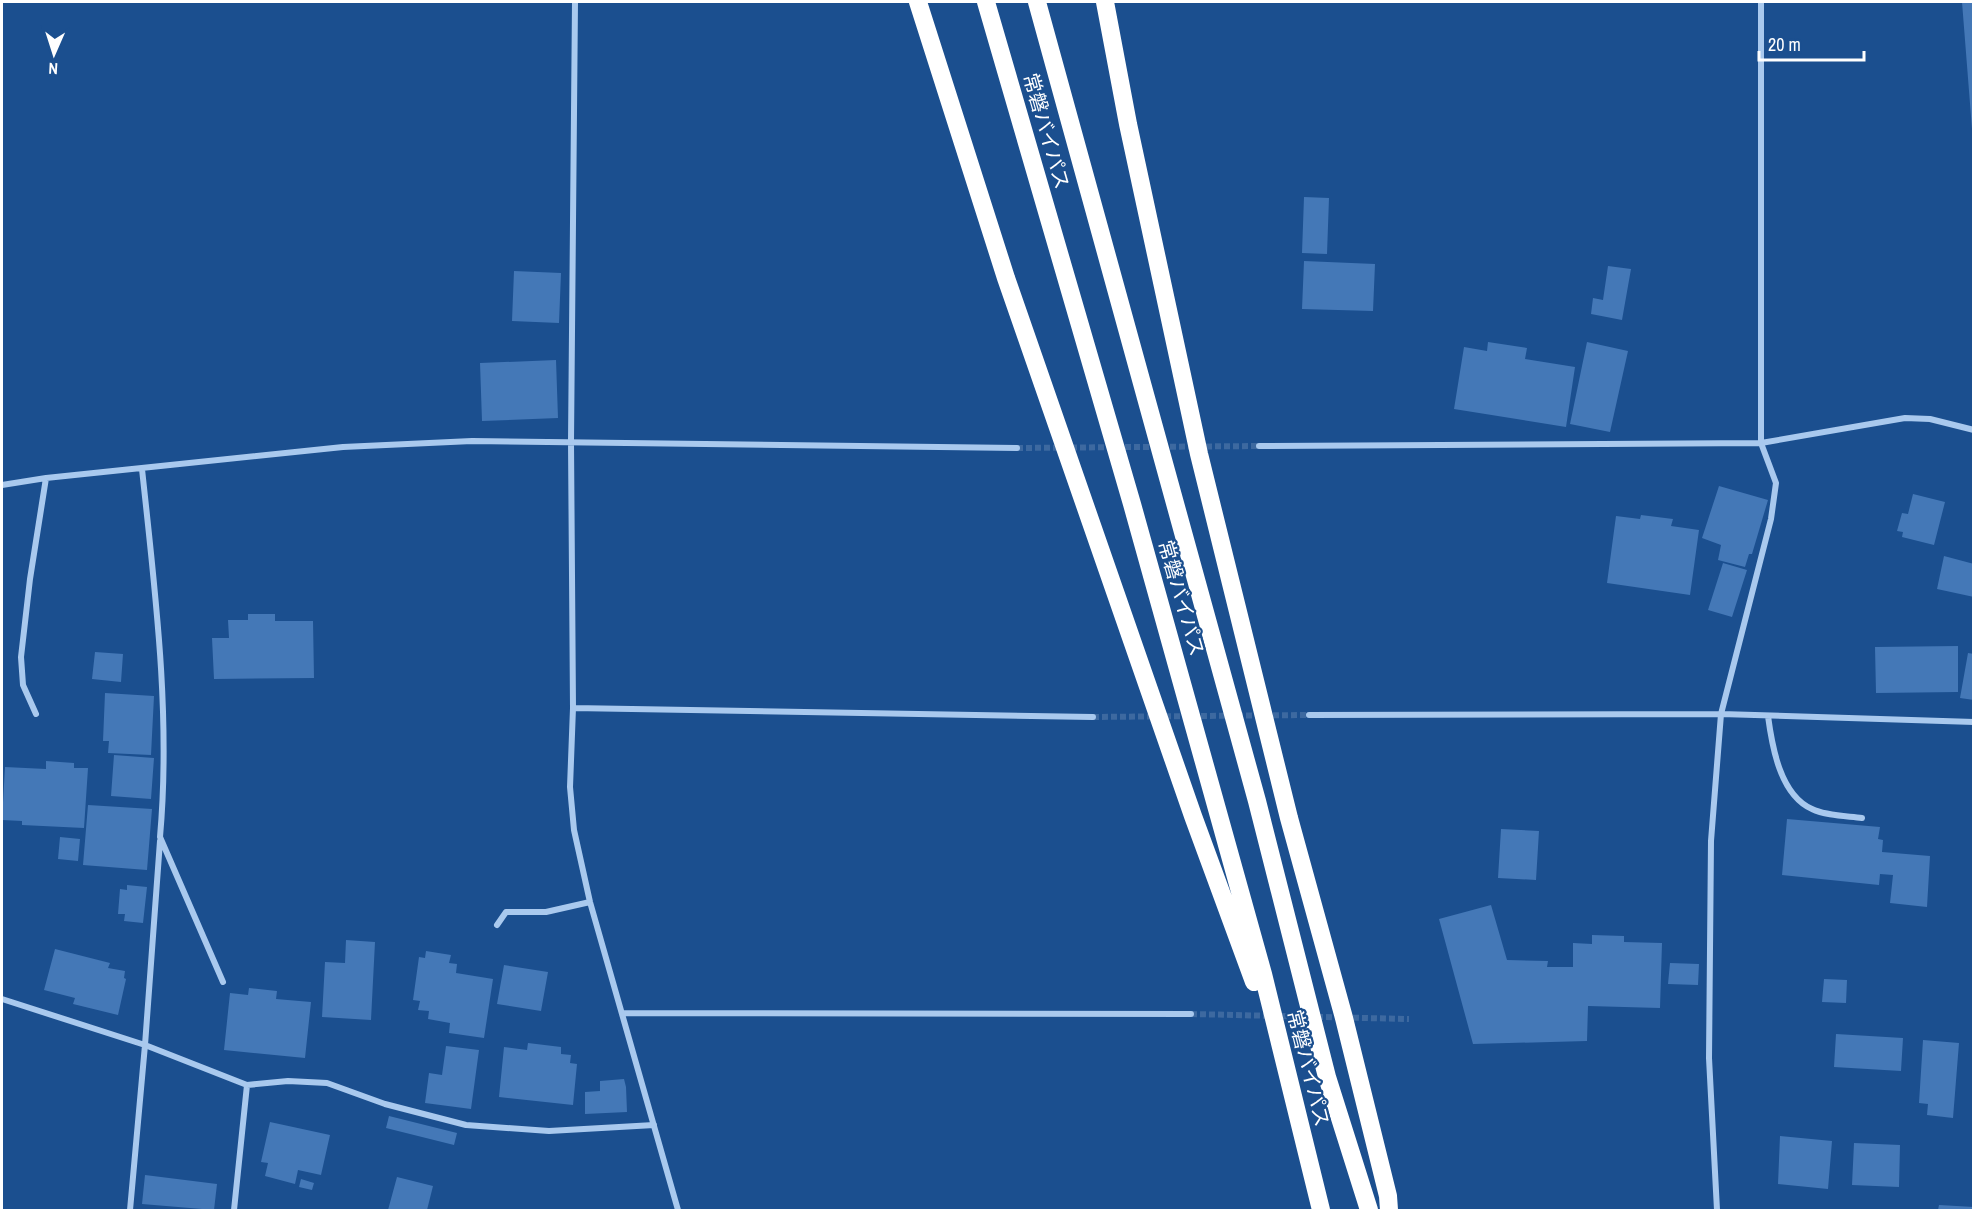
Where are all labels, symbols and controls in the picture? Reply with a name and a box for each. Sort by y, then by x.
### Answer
north arrow [24,24,84,84]
scale bar [1759,24,1864,62]
text: 20 m [1768,32,1801,57]
text: N [48,58,59,80]
street label: 常磐バイパス [1018,70,1076,192]
street label: 常磐バイパス [1153,537,1211,659]
street label: 常磐バイパス [1281,1007,1337,1129]

